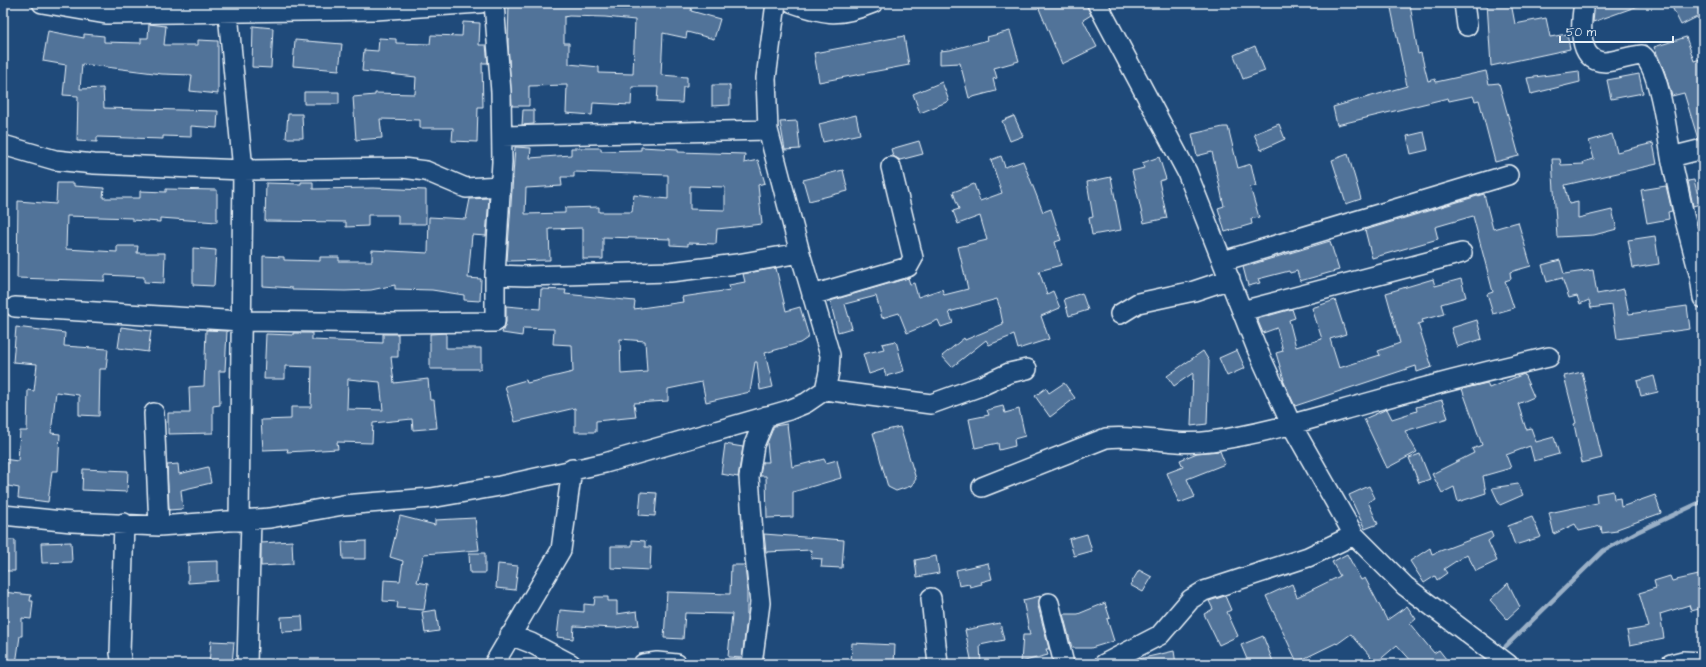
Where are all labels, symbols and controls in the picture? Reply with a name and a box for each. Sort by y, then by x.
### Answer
scale bar [1560,18,1673,44]
text: 50 m [1566,24,1597,41]

